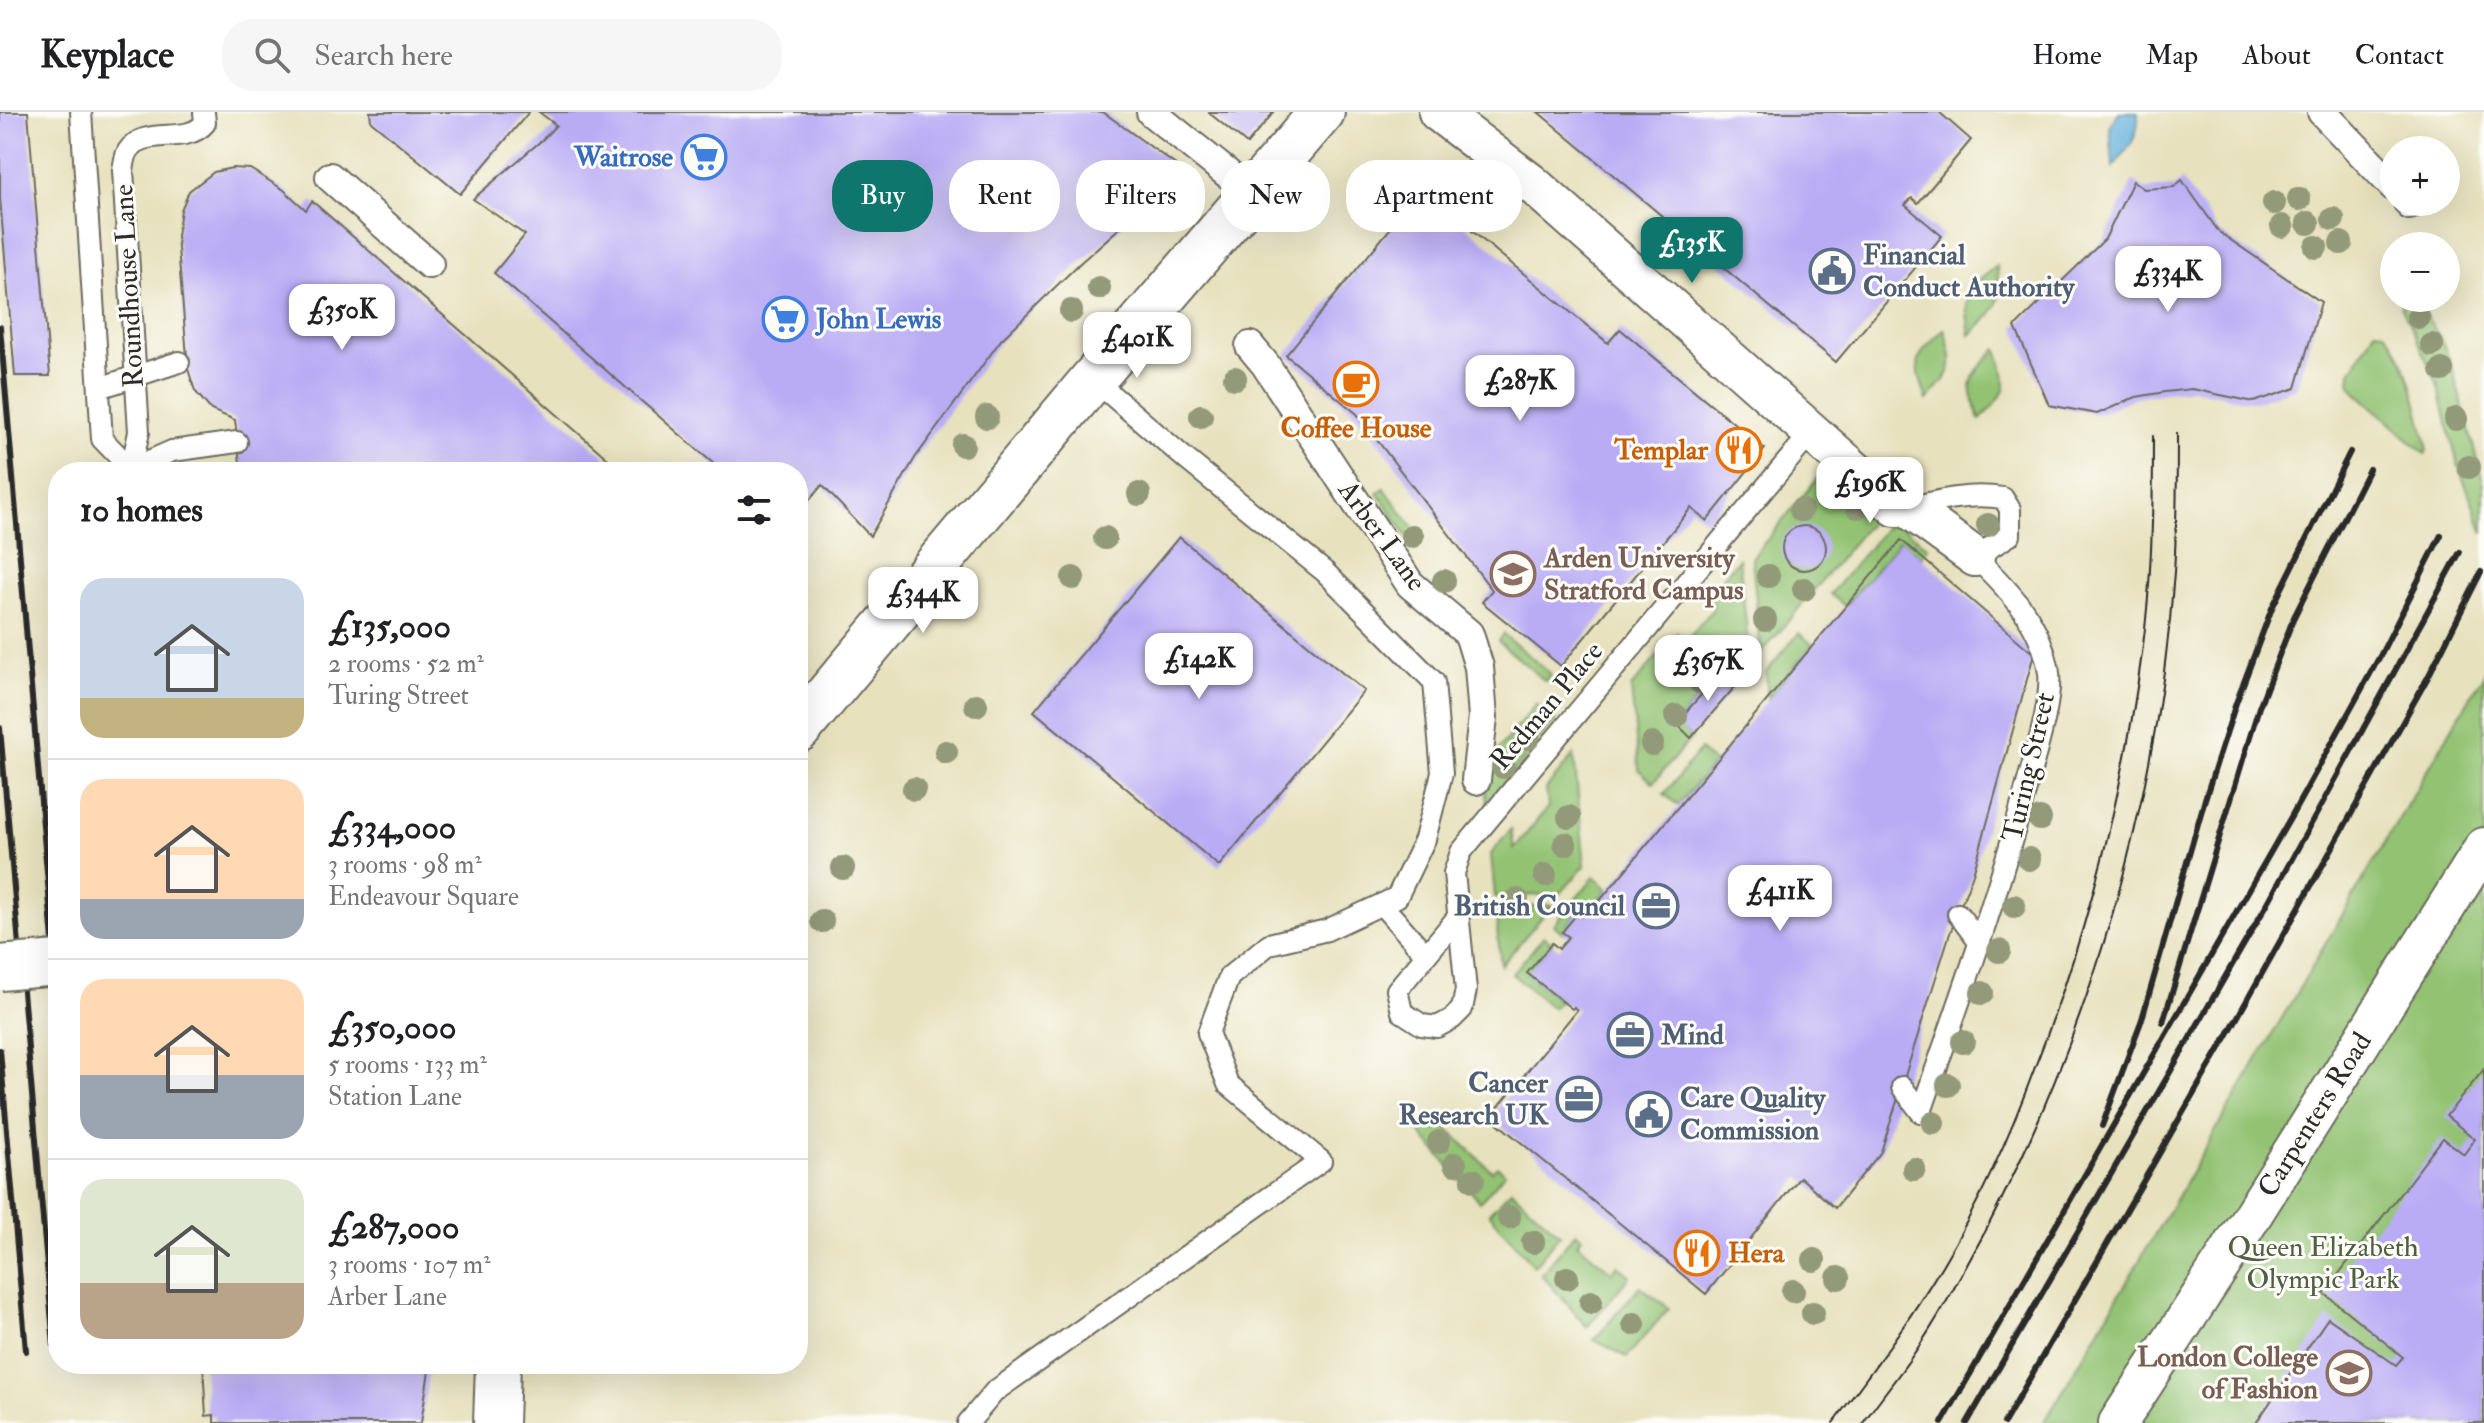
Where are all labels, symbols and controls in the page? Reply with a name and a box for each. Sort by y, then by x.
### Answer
search box [222,19,782,91]
text: Keyplace [40,31,174,79]
icon: search [250,33,294,77]
text: Search here [314,37,453,74]
text: Home [2032,38,2102,73]
text: Map [2146,38,2198,73]
text: About [2242,38,2311,73]
text: Contact [2355,38,2444,73]
supermarket icon: Waitrose [680,133,728,181]
map controls [2380,136,2460,312]
button: + [2380,136,2460,216]
place label: Waitrose [573,140,673,175]
chip: Buy [832,160,933,232]
chip: Rent [949,160,1060,232]
chip: Filters [1076,160,1205,232]
chip: New [1221,160,1330,232]
chip: Apartment [1346,160,1522,232]
street label: Roundhouse Lane [106,183,152,389]
pin: £135K [1636,217,1748,285]
text: £135K [1659,227,1725,259]
button: − [2380,232,2460,312]
place label: Financial Conduct Authority [1863,238,2076,305]
pin: £334K [2112,246,2224,314]
public building icon: Financial Conduct Authority [1808,247,1856,295]
text: £334K [2133,256,2203,288]
pin: £350K [286,284,398,352]
text: £350K [307,294,377,326]
supermarket icon: John Lewis [761,295,809,343]
place label: John Lewis [814,302,942,337]
pin: £401K [1081,312,1193,380]
text: £401K [1101,322,1173,354]
pin: £287K [1464,355,1576,423]
cafe icon: Coffee House [1332,360,1380,408]
text: £287K [1484,365,1557,397]
place label: Coffee House [1280,411,1432,446]
restaurant icon: Templar [1715,426,1763,474]
place label: Templar [1613,433,1709,468]
pin: £196K [1814,457,1926,525]
text: £196K [1834,467,1906,499]
street label: Arber Lane [1330,473,1434,598]
icon: filters [732,488,776,532]
text: 10 homes [80,489,203,532]
place label: Arden University Stratford Campus [1543,541,1744,608]
school or university icon: Arden University Stratford Campus [1489,550,1537,598]
pin: £344K [867,567,979,635]
text: £344K [886,577,960,609]
text: £135,000 [328,605,451,648]
icon: home [144,610,240,706]
pin: £142K [1143,633,1255,701]
street label: Redman Place [1483,634,1611,777]
pin: £367K [1652,635,1764,703]
text: £142K [1163,643,1235,675]
text: £367K [1673,645,1743,677]
text: 2 rooms · 52 m² [328,648,484,680]
text: Turing Street [328,680,469,712]
street label: Turing Street [1995,689,2063,845]
text: £334,000 [328,806,456,849]
icon: home [144,811,240,907]
text: 3 rooms · 98 m² [328,849,482,881]
pin: £411K [1724,865,1836,933]
text: £411K [1746,875,1814,907]
text: Endeavour Square [328,881,519,913]
office icon: British Council [1632,882,1680,930]
place label: British Council [1454,889,1626,924]
text: £350,000 [328,1006,456,1049]
icon: home [144,1011,240,1107]
office icon: Mind [1606,1011,1654,1059]
place label: Mind [1660,1018,1724,1053]
street label: Carpenters Road [2250,1026,2380,1204]
text: 5 rooms · 133 m² [328,1049,487,1081]
place label: Cancer Research UK [1398,1066,1549,1133]
office icon: Cancer Research UK [1555,1075,1603,1123]
text: Station Lane [328,1081,462,1113]
place label: Care Quality Commission [1680,1081,1827,1148]
public building icon: Care Quality Commission [1625,1090,1673,1138]
text: £287,000 [328,1206,459,1249]
icon: home [144,1211,240,1307]
restaurant icon: Hera [1673,1229,1721,1277]
park label: Queen Elizabeth Olympic Park [2228,1230,2419,1297]
place label: Hera [1728,1236,1786,1271]
text: 3 rooms · 107 m² [328,1249,491,1281]
text: Arber Lane [328,1281,447,1313]
place label: London College of Fashion [2137,1340,2319,1407]
school or university icon: London College of Fashion [2325,1349,2373,1397]

